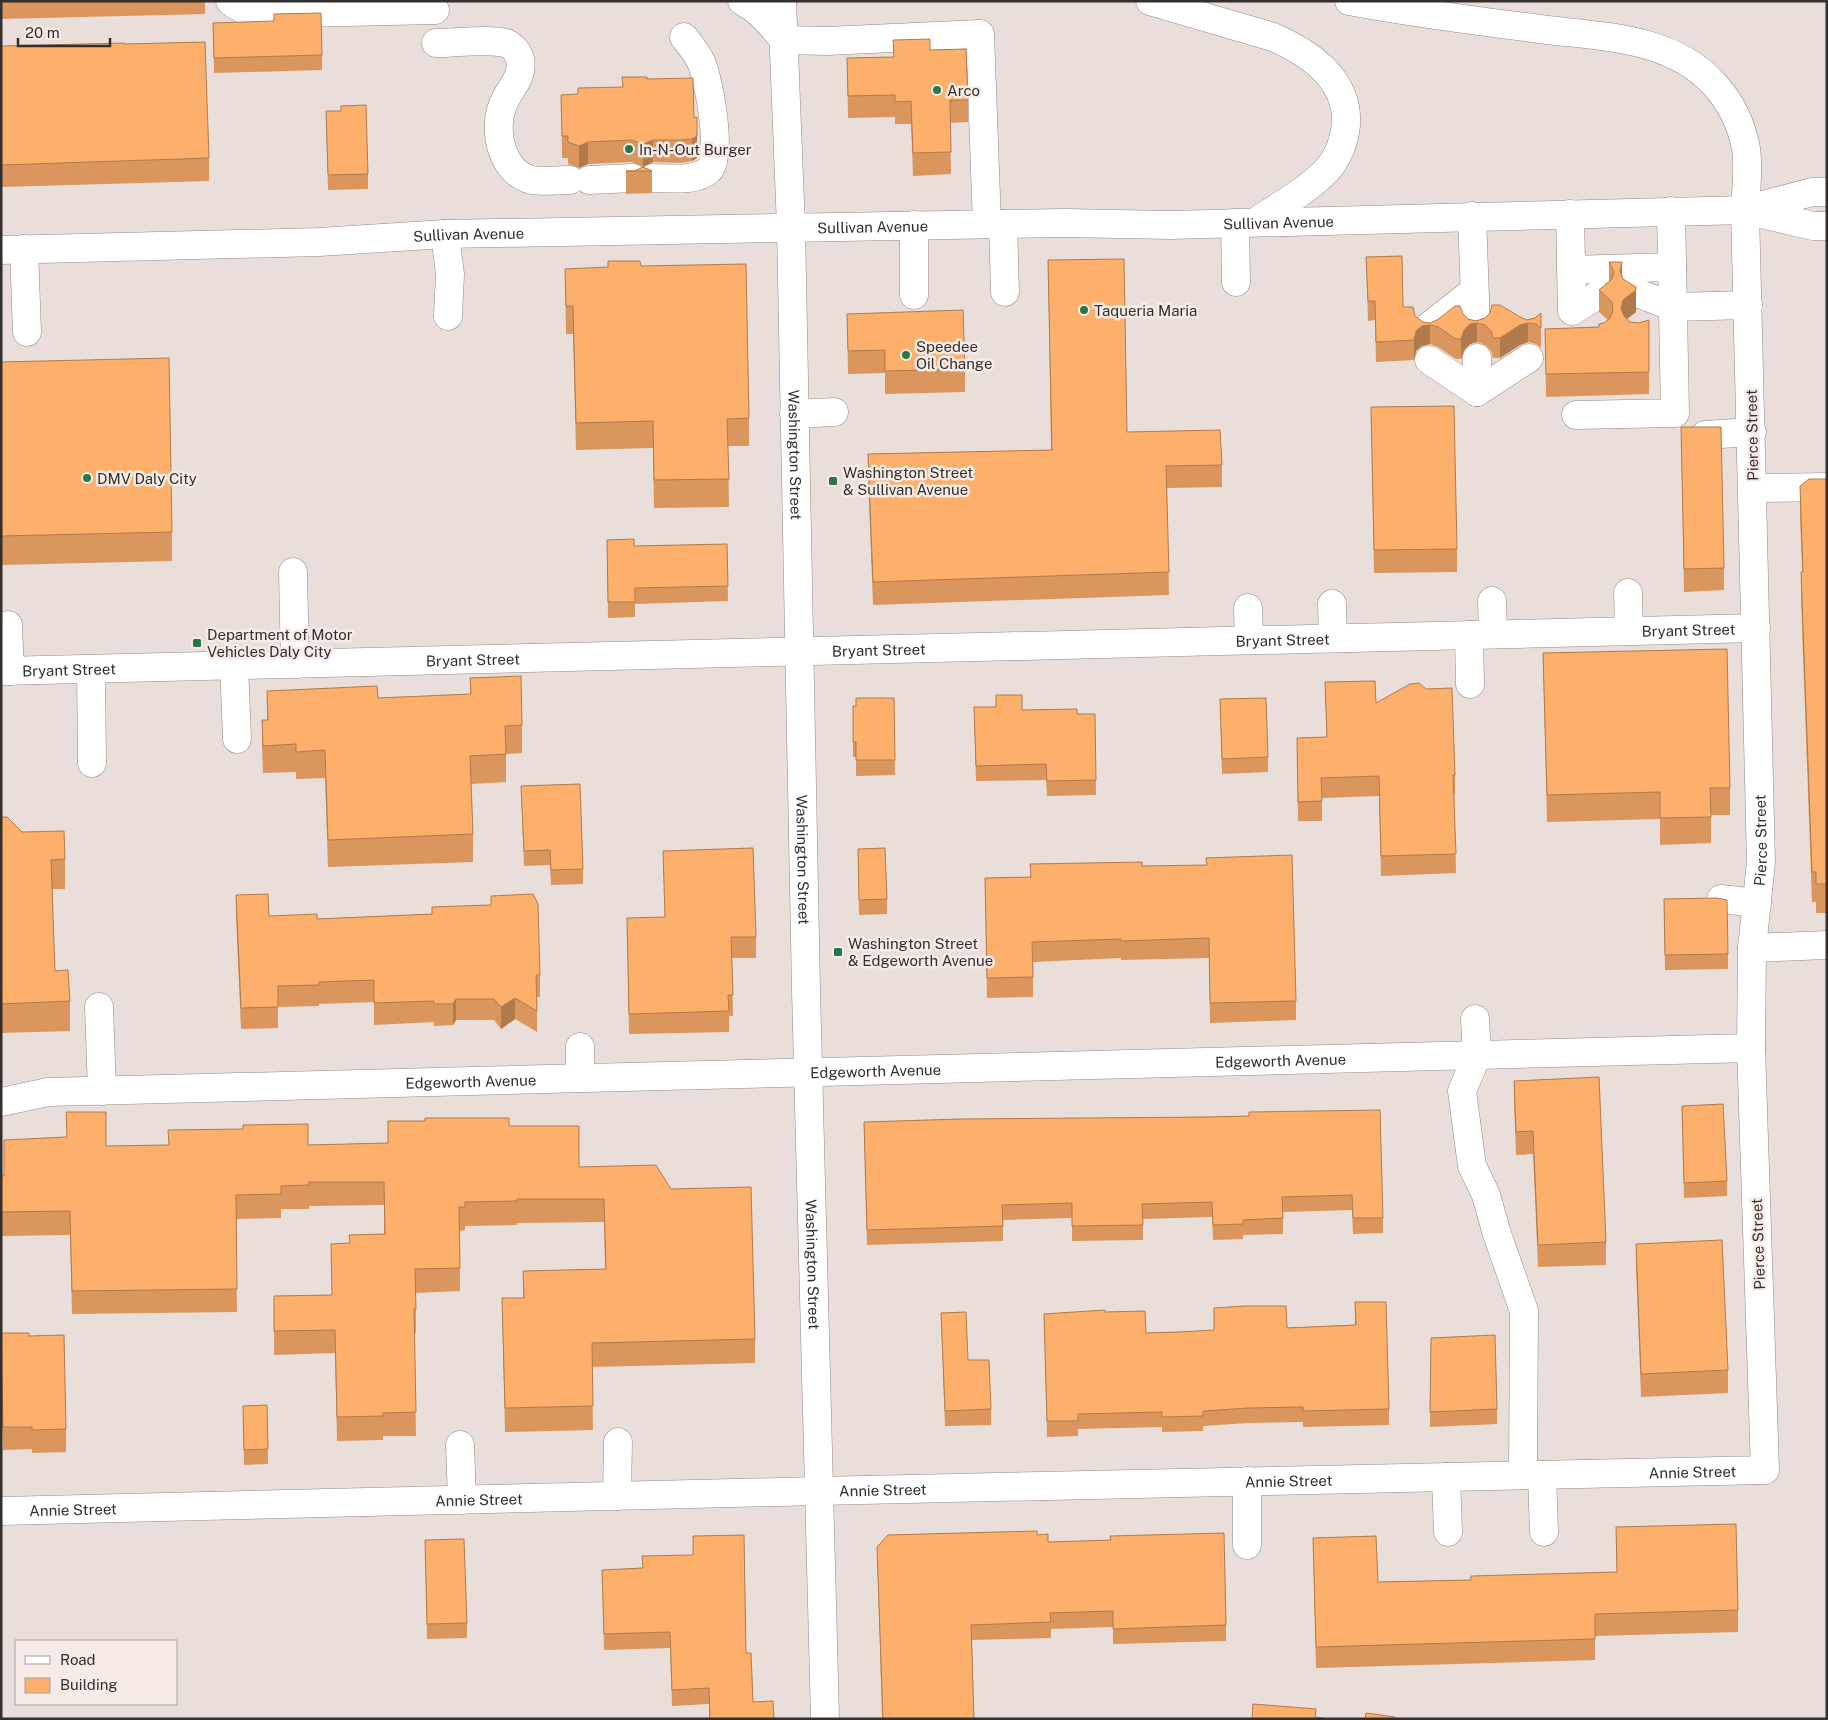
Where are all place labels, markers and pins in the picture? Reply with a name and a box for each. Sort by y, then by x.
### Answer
place label: Arco [947,82,980,99]
marker: Arco [931,84,943,96]
place label: In-N-Out Burger [639,141,752,158]
marker: In-N-Out Burger [623,143,635,155]
place label: Taqueria Maria [1094,302,1197,319]
marker: Taqueria Maria [1078,304,1090,316]
place label: Speedee Oil Change [916,338,992,372]
marker: Speedee Oil Change [900,349,912,361]
place label: Washington Street & Sullivan Avenue [843,464,973,498]
place label: DMV Daly City [97,470,197,487]
marker: DMV Daly City [81,472,93,484]
marker: Washington Street & Sullivan Avenue [827,475,839,487]
place label: Department of Motor Vehicles Daly City [207,626,353,660]
marker: Department of Motor Vehicles Daly City [191,637,203,649]
place label: Washington Street & Edgeworth Avenue [848,935,993,969]
marker: Washington Street & Edgeworth Avenue [832,946,844,958]

